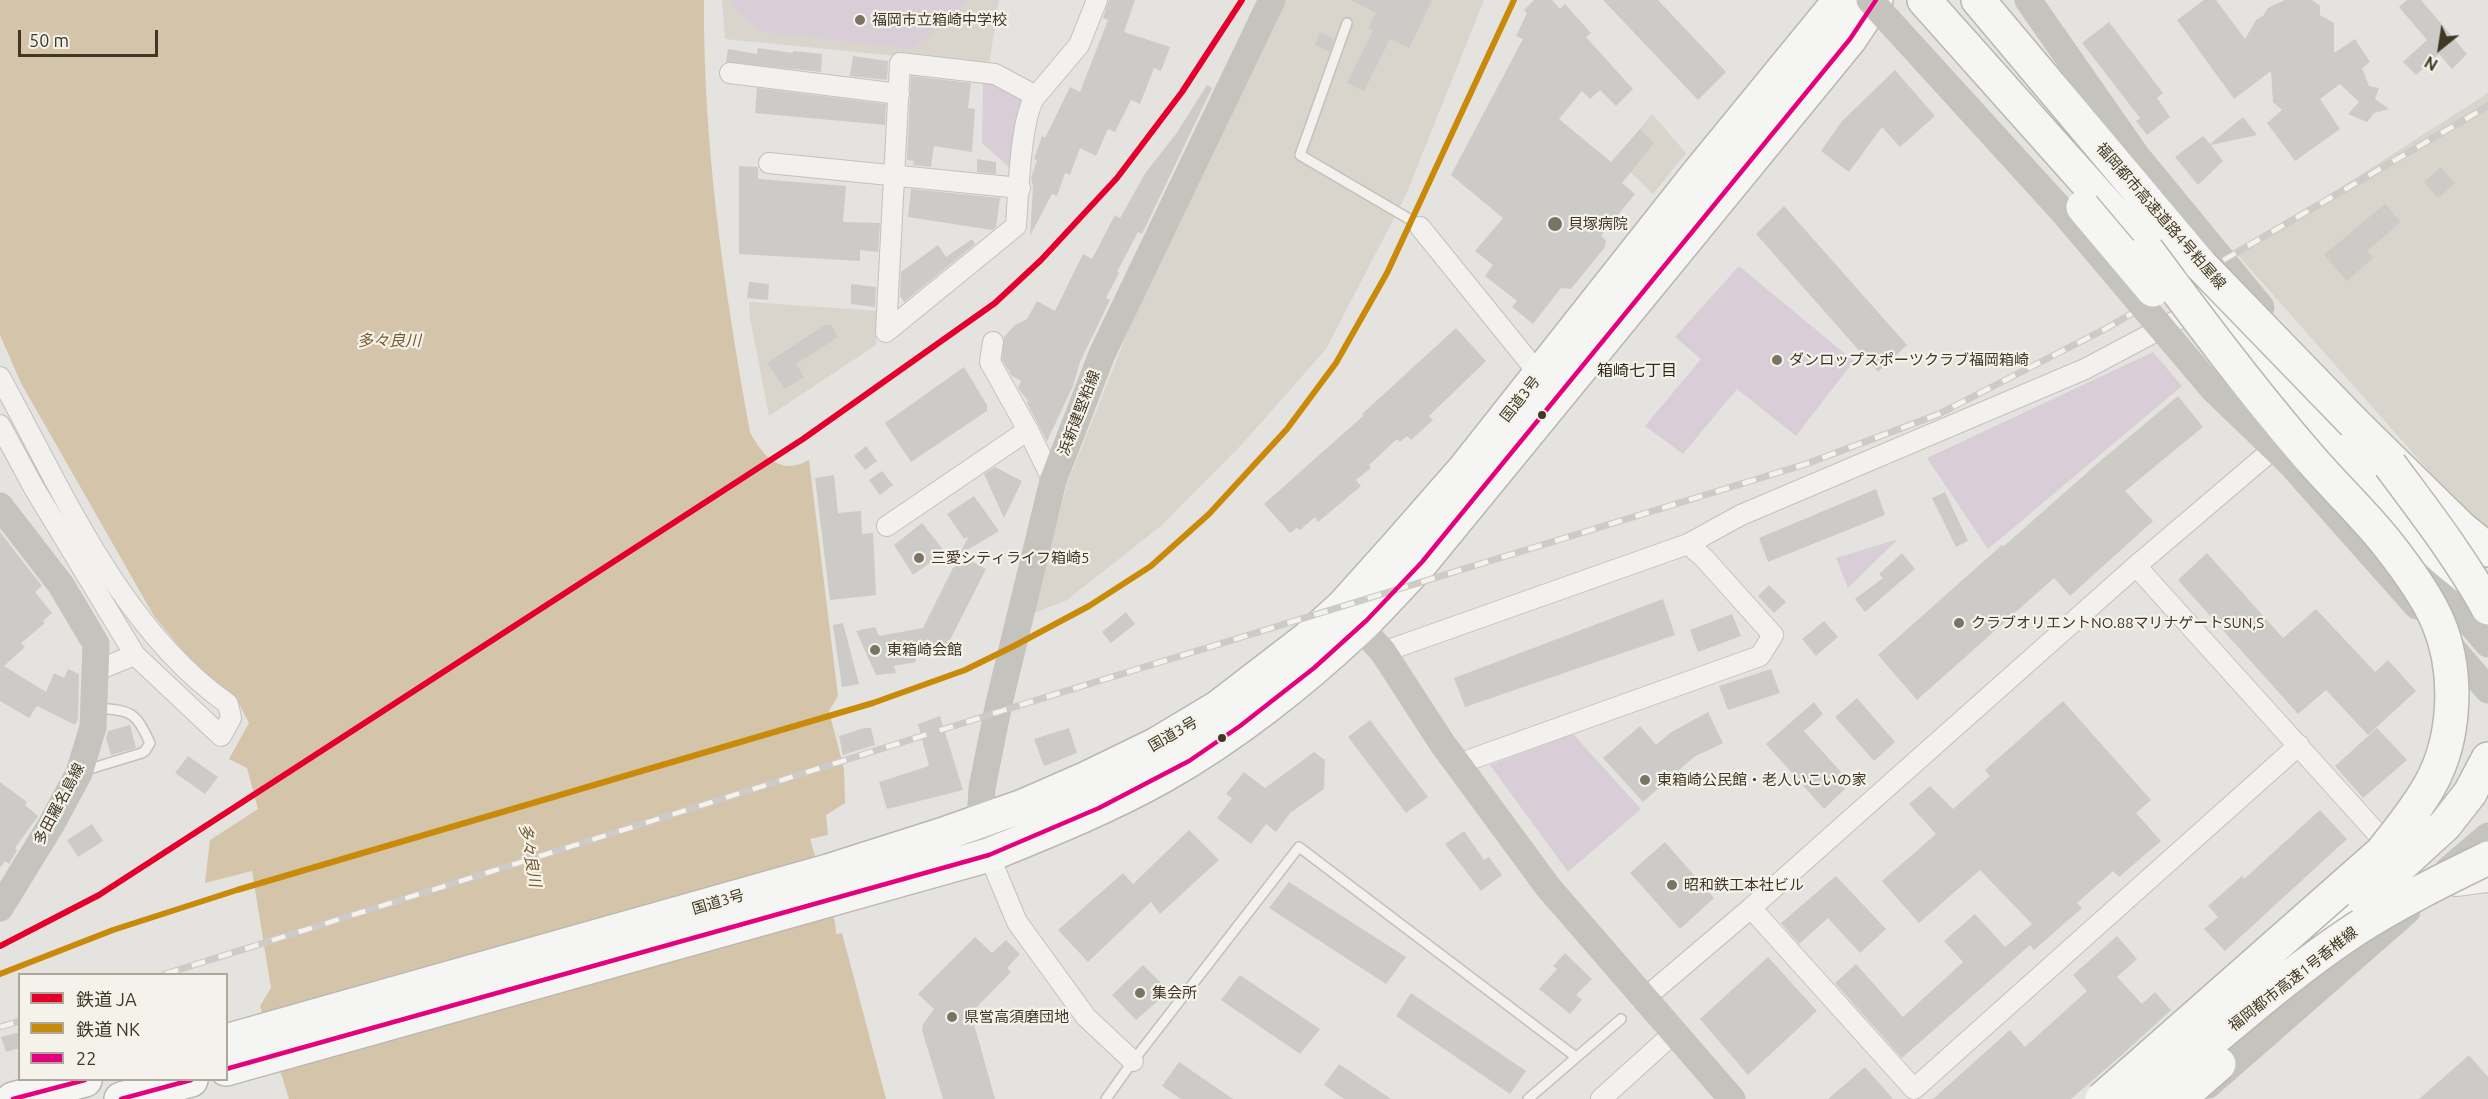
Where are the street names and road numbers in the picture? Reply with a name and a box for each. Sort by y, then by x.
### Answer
street label: 福岡都市高速道路4号粕屋線 [2092,139,2230,293]
street label: 浜新建堅粕線 [1054,368,1104,458]
street label: 国道3号 [1496,372,1544,426]
street label: 国道3号 [1145,713,1201,755]
street label: 多田羅名島線 [30,760,88,848]
street label: 国道3号 [690,886,746,918]
street label: 福岡都市高速1号香椎線 [2225,923,2361,1035]

